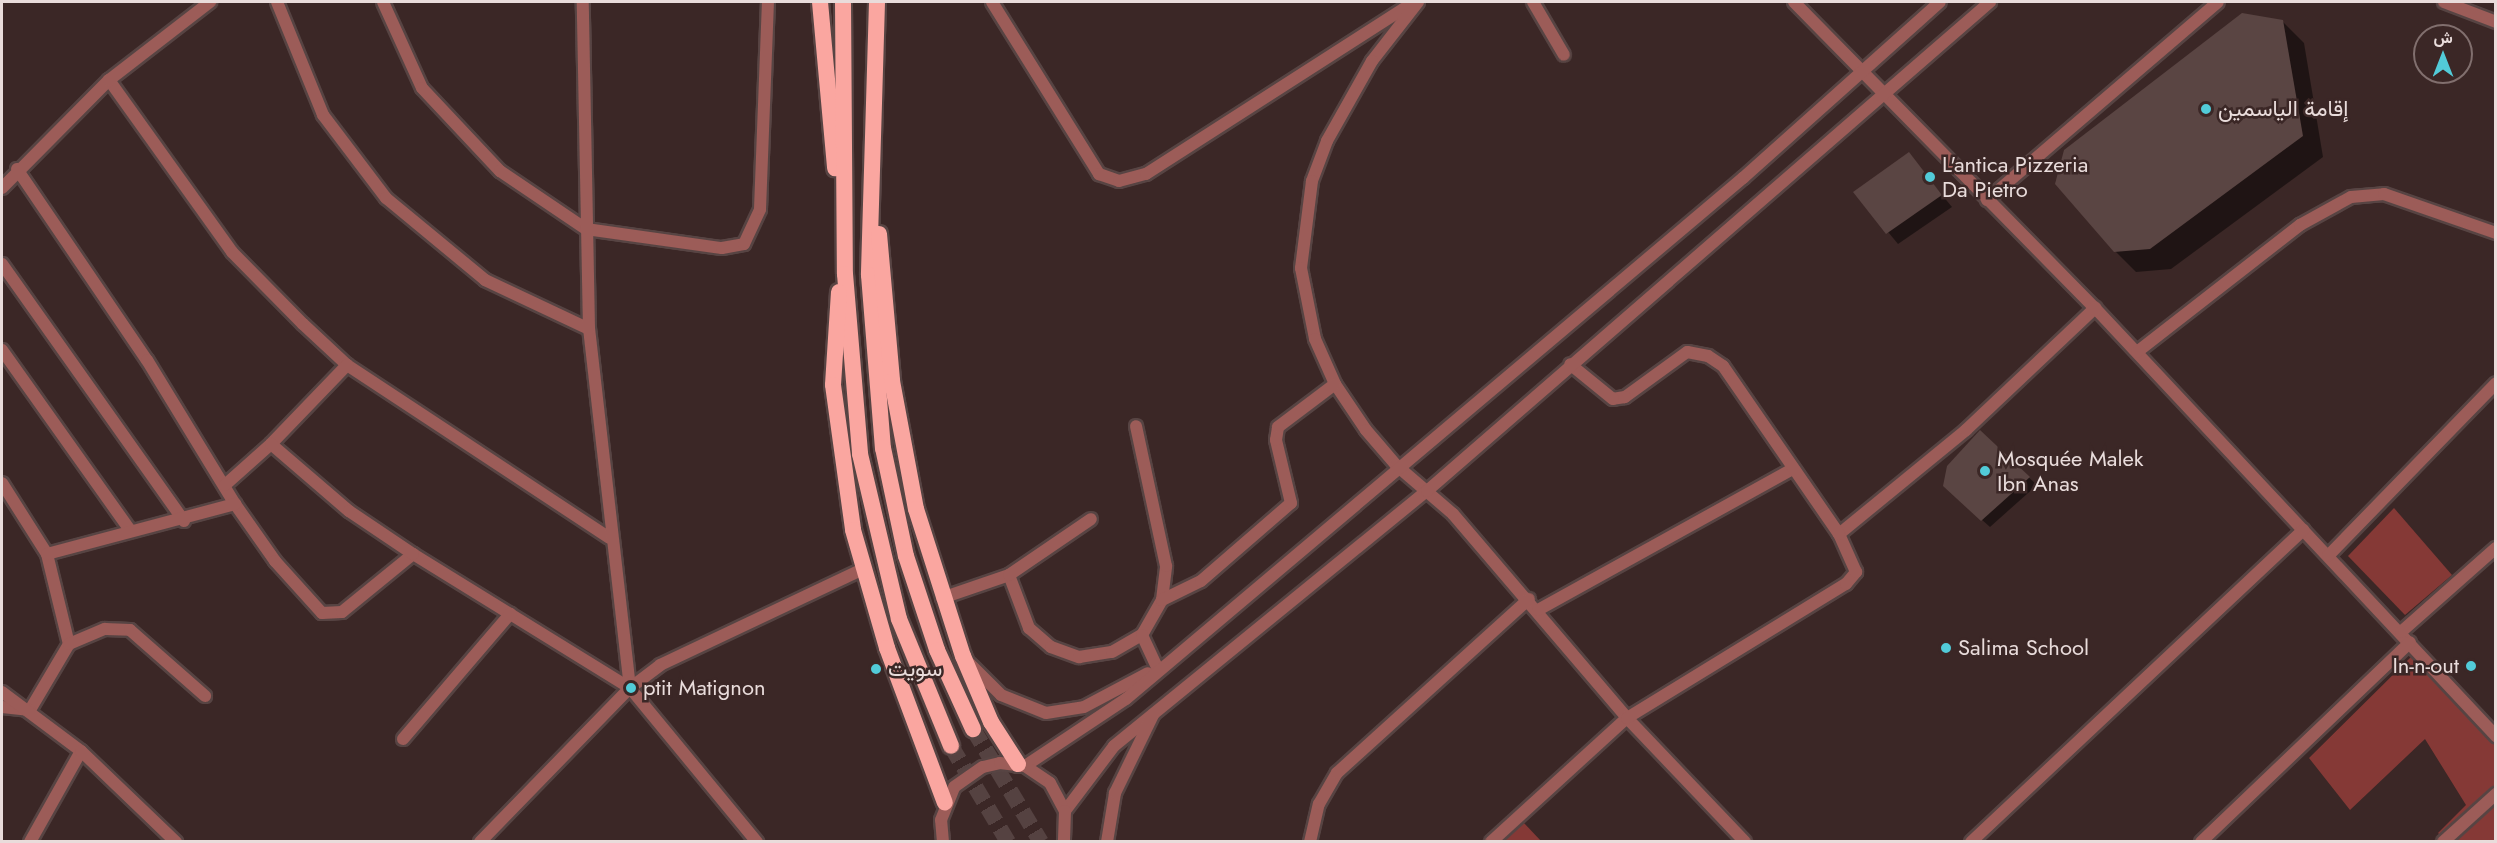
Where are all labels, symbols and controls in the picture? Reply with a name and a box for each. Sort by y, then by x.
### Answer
north arrow [2413,24,2473,84]
text: ش [2433,26,2453,49]
place label: إقامة الياسمين [2218,96,2348,122]
marker: إقامة الياسمين [2199,102,2213,116]
place label: L'antica Pizzeria Da Pietro [1942,151,2088,202]
marker: L'antica Pizzeria Da Pietro [1923,170,1937,184]
place label: Mosquée Malek Ibn Anas [1997,445,2144,496]
marker: Mosquée Malek Ibn Anas [1978,464,1992,478]
place label: Salima School [1958,635,2089,661]
marker: Salima School [1939,641,1953,655]
place label: In-n-out [2392,653,2459,679]
place label: سويت [888,656,942,682]
marker: In-n-out [2464,659,2478,673]
marker: سويت [869,662,883,676]
place label: ptit Matignon [643,675,765,701]
marker: ptit Matignon [624,681,638,695]

